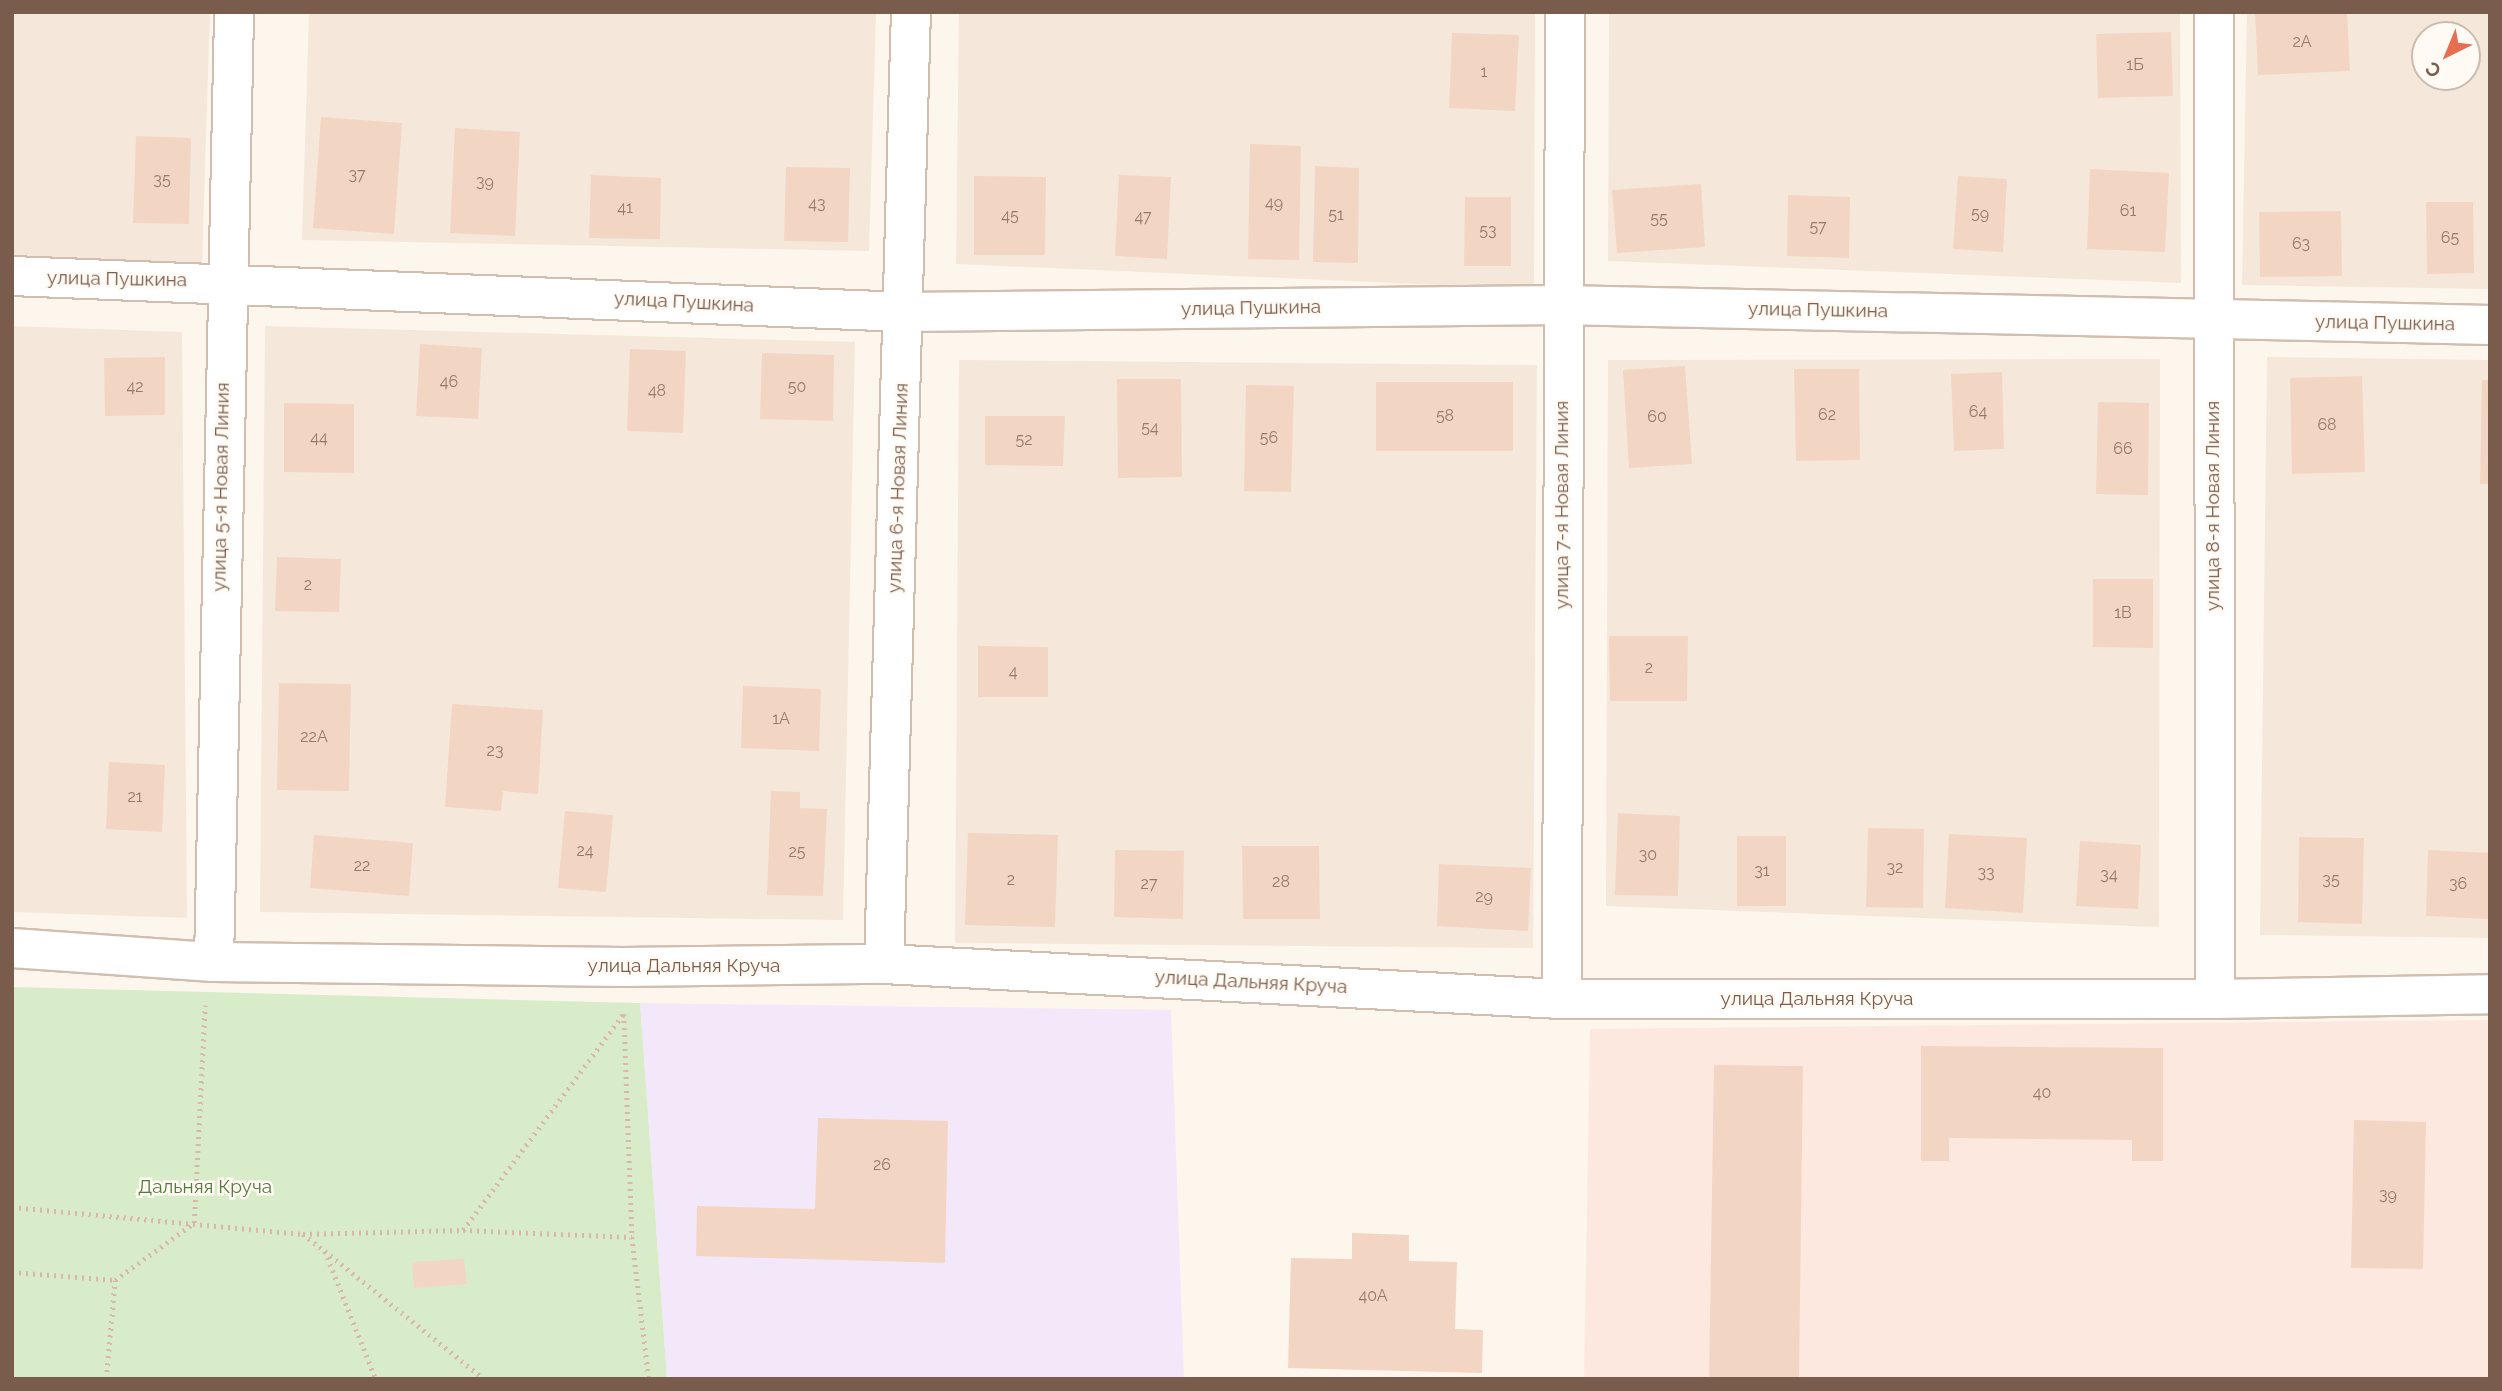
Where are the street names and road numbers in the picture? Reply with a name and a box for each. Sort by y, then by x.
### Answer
street label: улица Пушкина [47,266,187,292]
street label: улица Пушкина [613,287,755,317]
street label: улица Пушкина [1181,295,1321,321]
street label: улица Пушкина [1748,297,1888,323]
street label: улица Пушкина [2315,310,2455,336]
street label: улица 5-я Новая Линия [208,382,234,592]
street label: улица 6-я Новая Линия [883,382,913,594]
street label: улица 7-я Новая Линия [1551,401,1573,609]
street label: улица 8-я Новая Линия [2202,401,2224,611]
street label: улица Дальняя Круча [588,955,780,977]
street label: улица Дальняя Круча [1154,966,1348,998]
street label: улица Дальняя Круча [1721,988,1913,1010]

